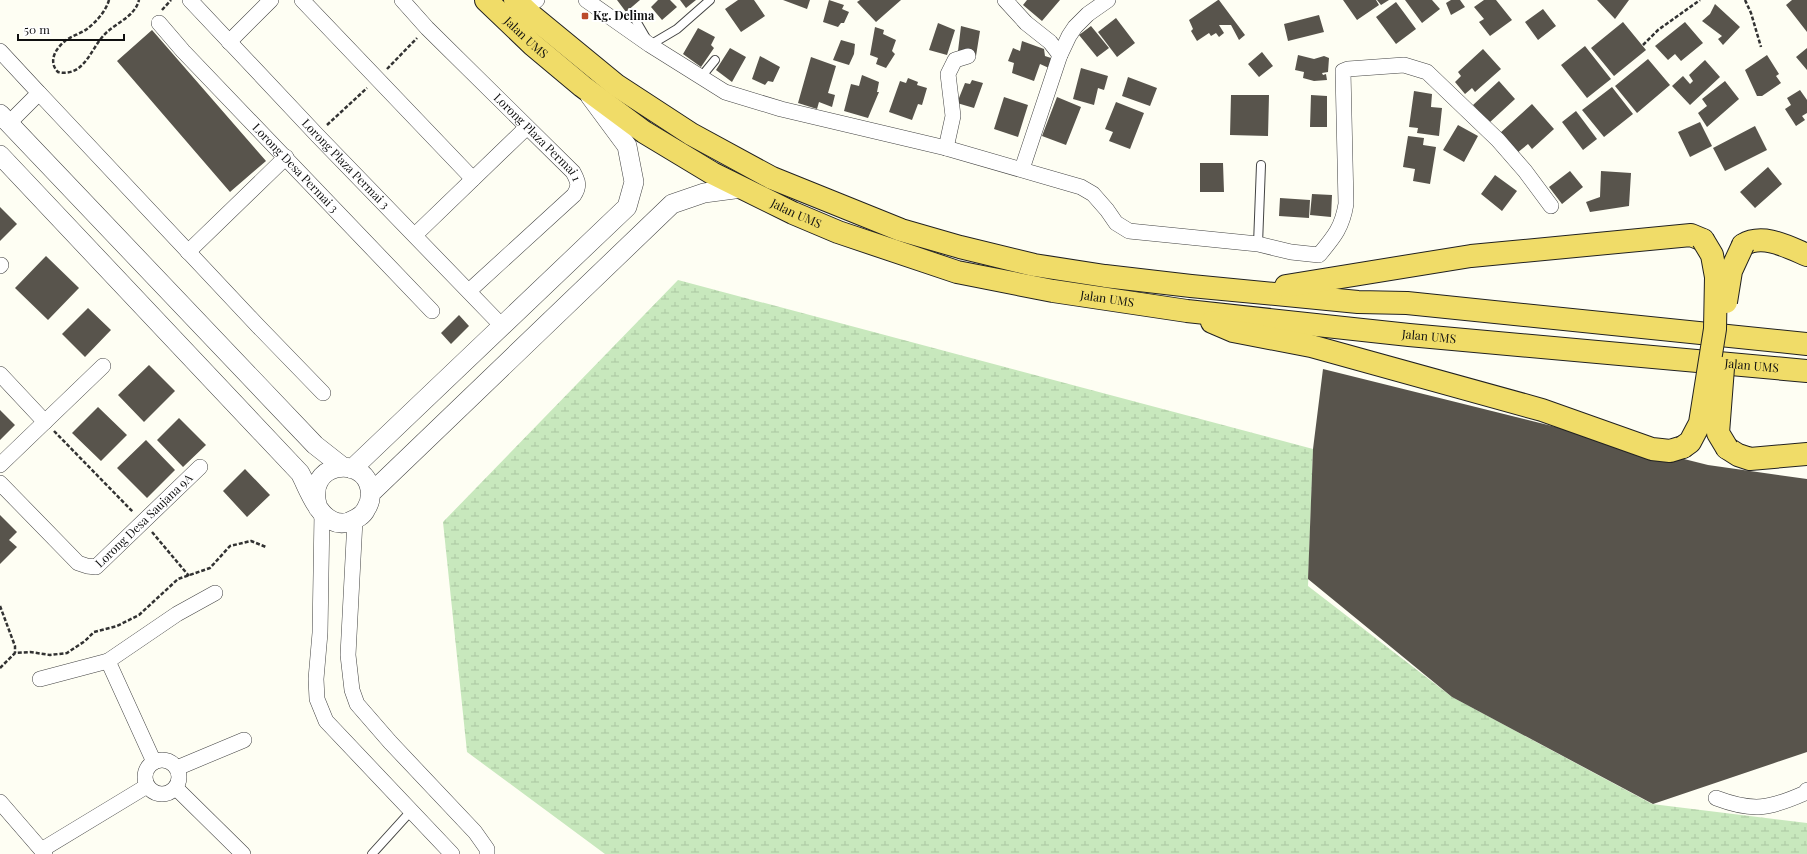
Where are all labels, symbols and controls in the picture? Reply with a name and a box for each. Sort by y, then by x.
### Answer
place label: Kg. Delima [593,7,655,23]
marker: Kg. Delima [580,11,590,21]
street label: Jalan UMS [501,12,552,61]
scale bar [18,16,124,42]
text: 50 m [24,21,50,37]
street label: Lorong Plaza Permai 1 [491,89,586,184]
street label: Lorong Plaza Permai 3 [299,115,393,212]
street label: Lorong Desa Permai 3 [249,119,342,215]
street label: Jalan UMS [767,194,824,231]
street label: Jalan UMS [1078,286,1135,310]
street label: Jalan UMS [1400,325,1457,346]
street label: Jalan UMS [1723,354,1780,375]
street label: Lorong Desa Saujana 9A [91,469,196,571]

